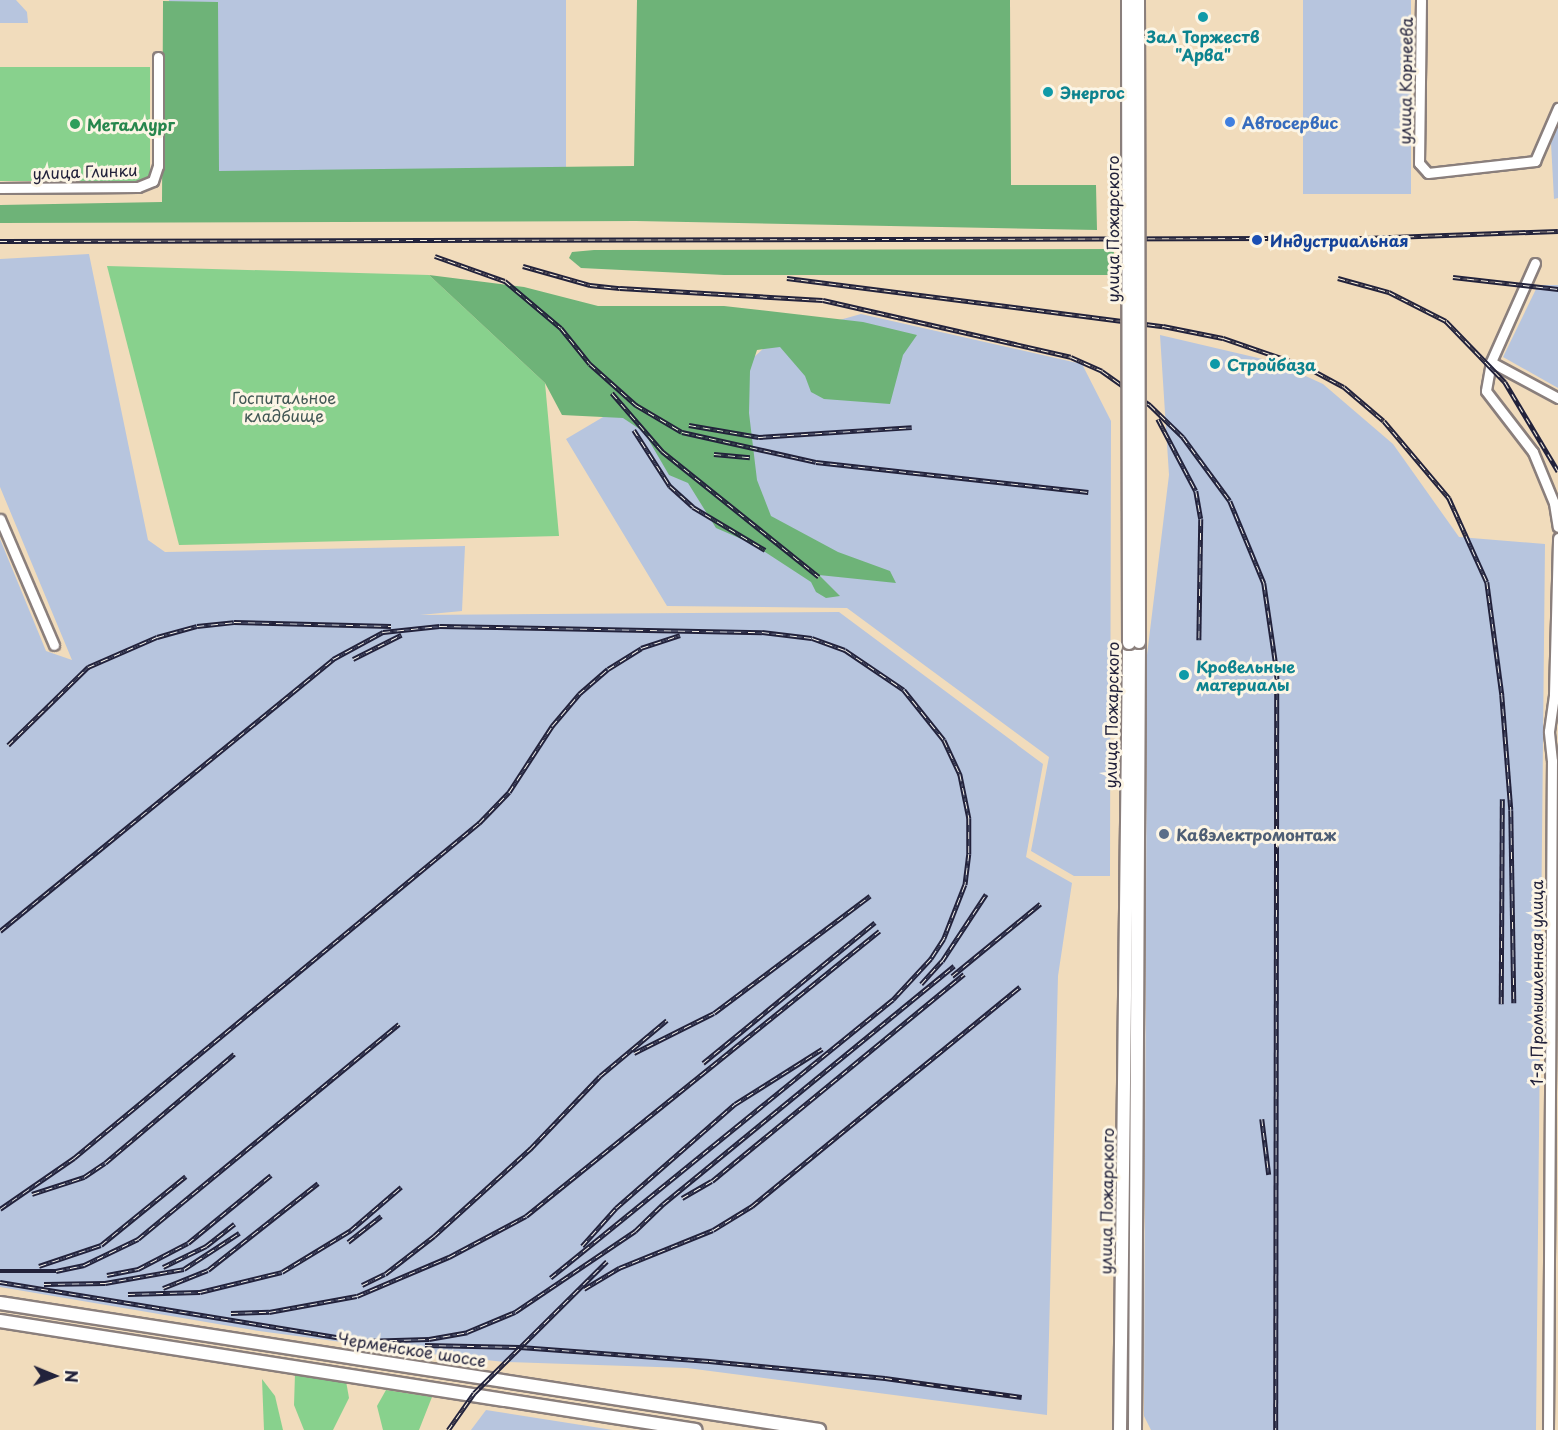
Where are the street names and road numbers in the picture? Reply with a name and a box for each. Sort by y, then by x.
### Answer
street label: улица Корнеева [1394,17,1416,145]
street label: улица Пожарского [1102,155,1122,303]
street label: улица Глинки [32,160,138,182]
street label: улица Пожарского [1100,641,1122,789]
street label: 1-я Промышленная улица [1526,879,1546,1087]
street label: улица Пожарского [1095,1127,1117,1275]
street label: Черменское шоссе [336,1328,488,1370]

